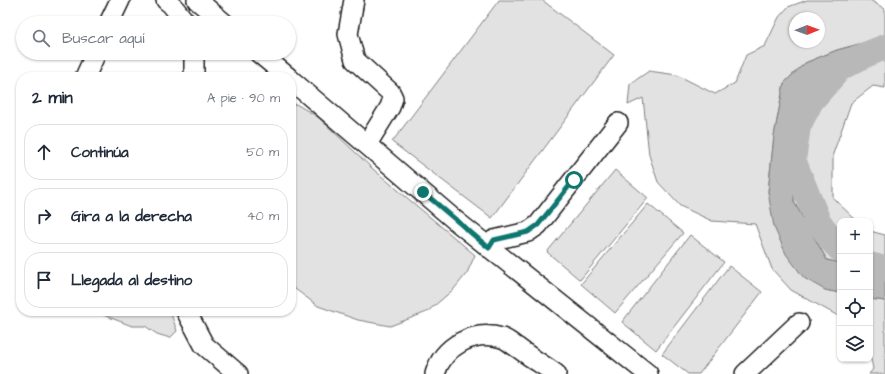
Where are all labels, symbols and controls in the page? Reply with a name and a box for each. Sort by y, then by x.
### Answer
north arrow [789,12,825,48]
search box [16,16,296,60]
icon: search [30,27,52,49]
text: Buscar aquí [62,28,144,49]
text: 2 min [32,86,73,110]
text: A pie · 90 m [207,89,280,107]
icon: ahead [33,141,55,163]
text: Continúa [71,142,129,163]
text: 50 m [246,143,279,161]
route start [565,171,583,189]
route end [414,183,432,201]
icon: right [33,205,55,227]
text: Gira a la derecha [71,206,192,227]
text: 40 m [247,207,279,225]
map controls [837,218,873,362]
button: + [837,218,873,254]
button: − [837,254,873,290]
icon: arrive [33,269,55,291]
text: Llegada al destino [71,270,192,291]
button: locate [837,290,873,326]
button: layers [837,326,873,362]

